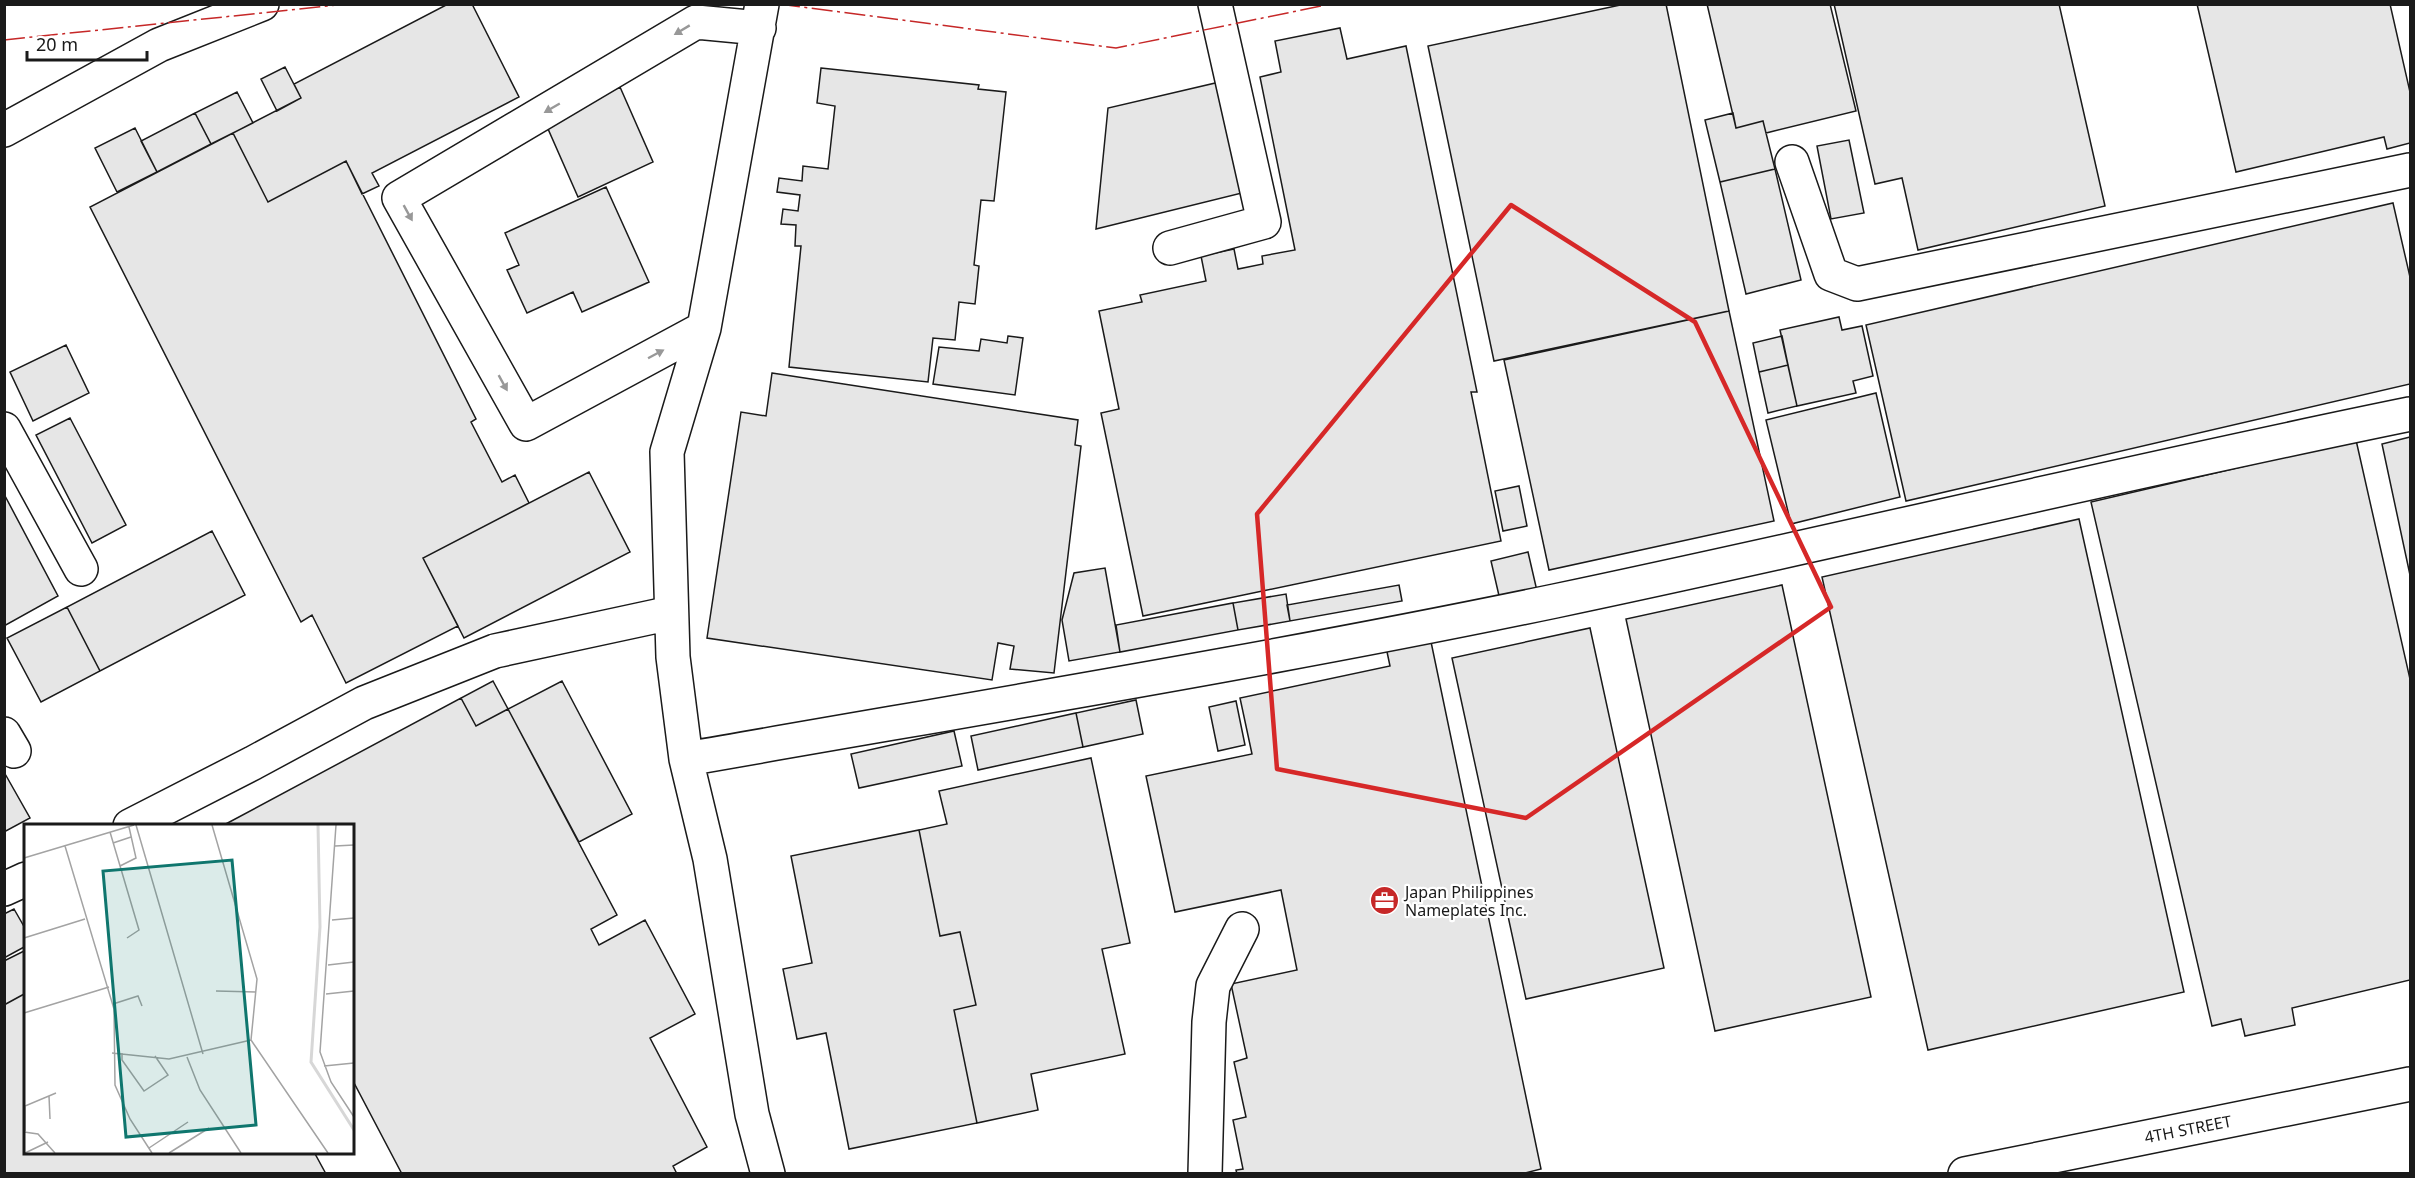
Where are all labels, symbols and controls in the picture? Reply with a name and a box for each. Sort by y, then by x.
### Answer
scale bar [27,24,147,62]
one-way arrow [674,25,690,36]
text: 20 m [36,32,78,56]
one-way arrow [543,103,560,113]
one-way arrow [402,205,413,221]
one-way arrow [648,349,665,359]
one-way arrow [498,375,508,392]
inset map [24,824,354,1154]
place label: Japan Philippines Nameplates Inc. [1403,881,1534,921]
office icon: Japan Philippines Nameplates Inc. [1368,885,1400,917]
street label: 4TH STREET [2143,1110,2234,1148]

